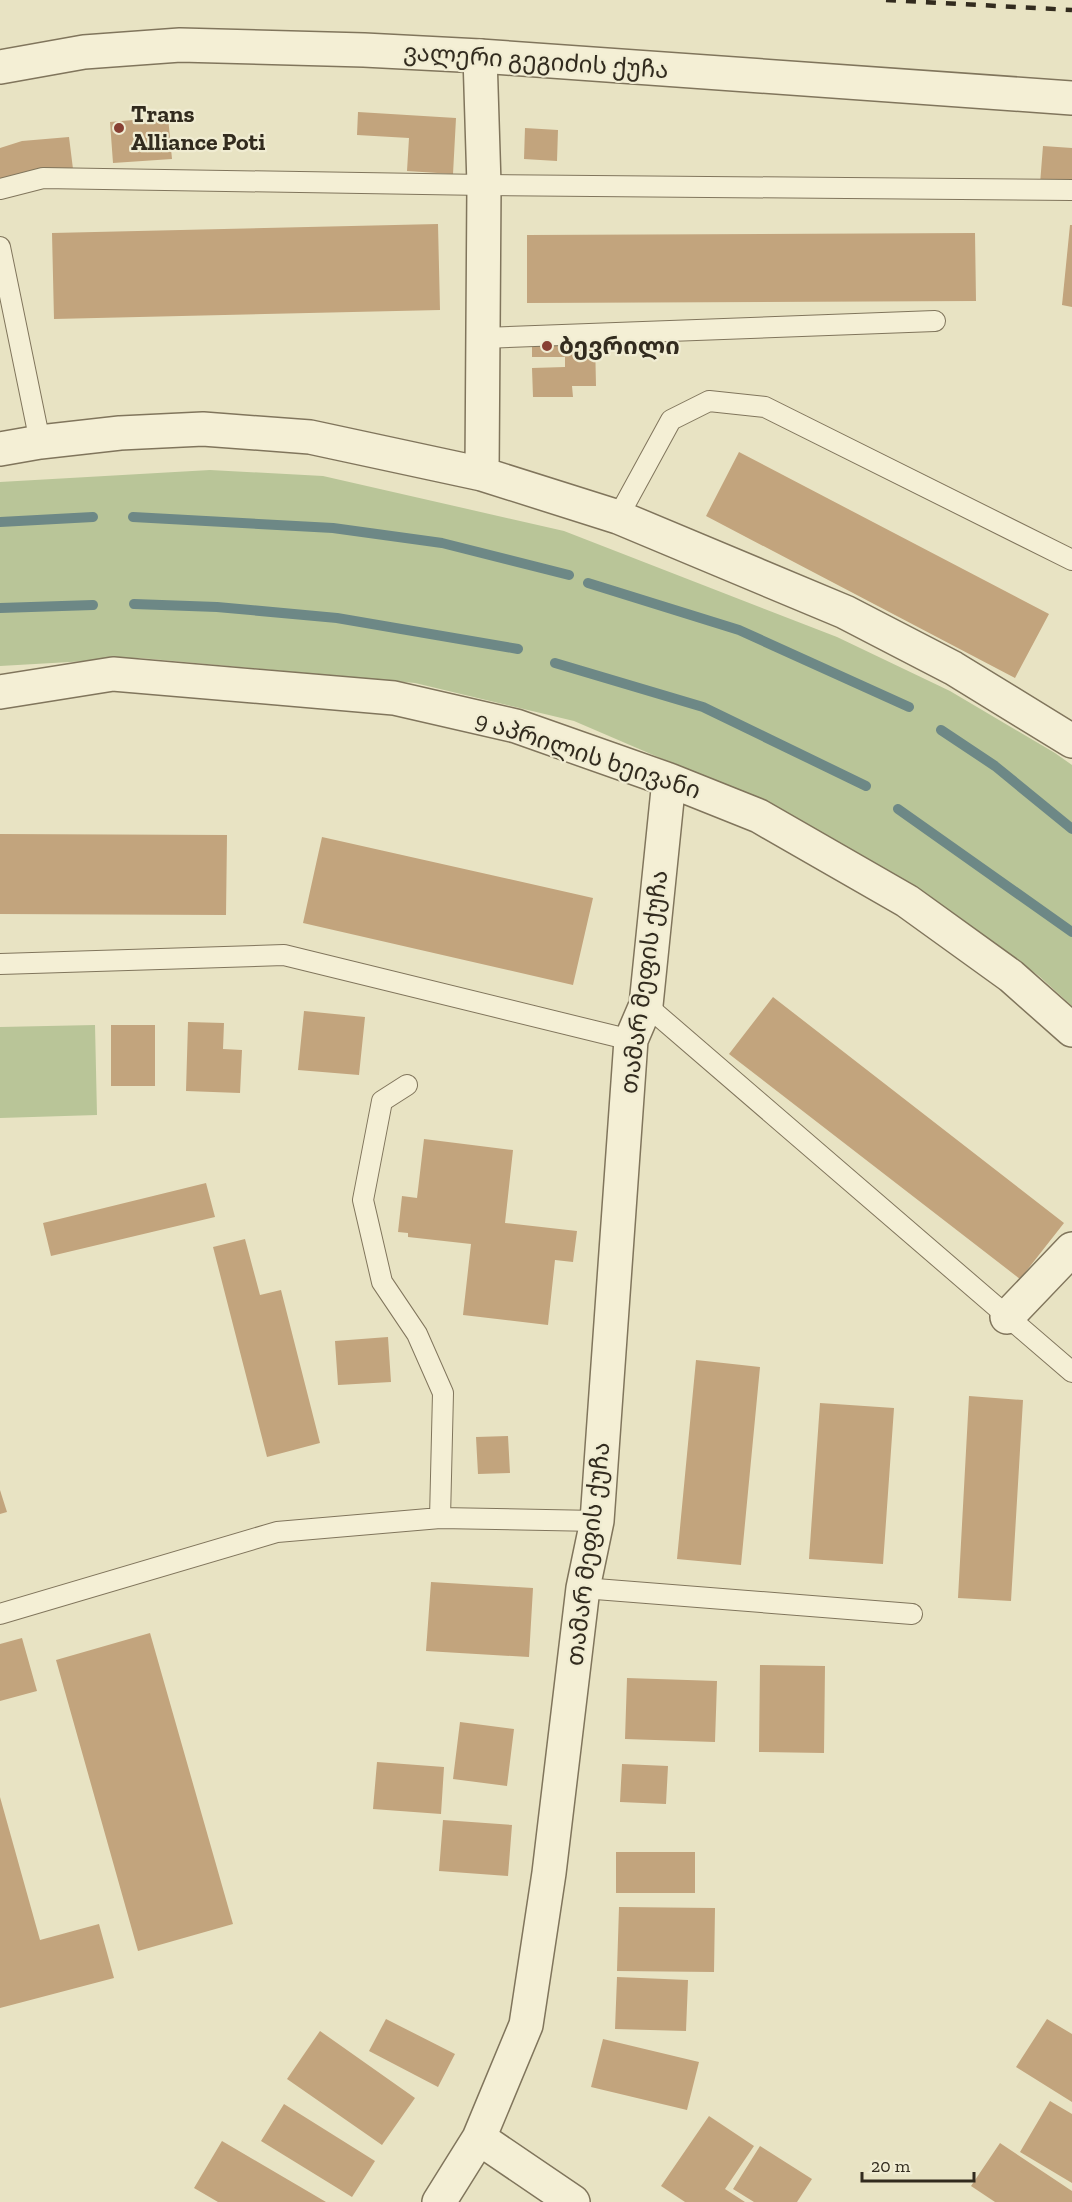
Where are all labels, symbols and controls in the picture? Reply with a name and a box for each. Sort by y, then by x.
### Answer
street label: ვალერი გეგიძის ქუჩა [402,37,670,84]
place label: Trans Alliance Poti [131,99,265,156]
marker: Trans Alliance Poti [112,121,126,135]
place label: ბევრილი [559,331,680,360]
marker: ბევრილი [540,339,554,353]
street label: 9 აპრილის ხეივანი [472,704,704,805]
street label: თამარ მეფის ქუჩა [613,868,674,1096]
street label: თამარ მეფის ქუჩა [559,1440,616,1668]
scale bar [862,2145,974,2183]
text: 20 m [871,2155,911,2177]

